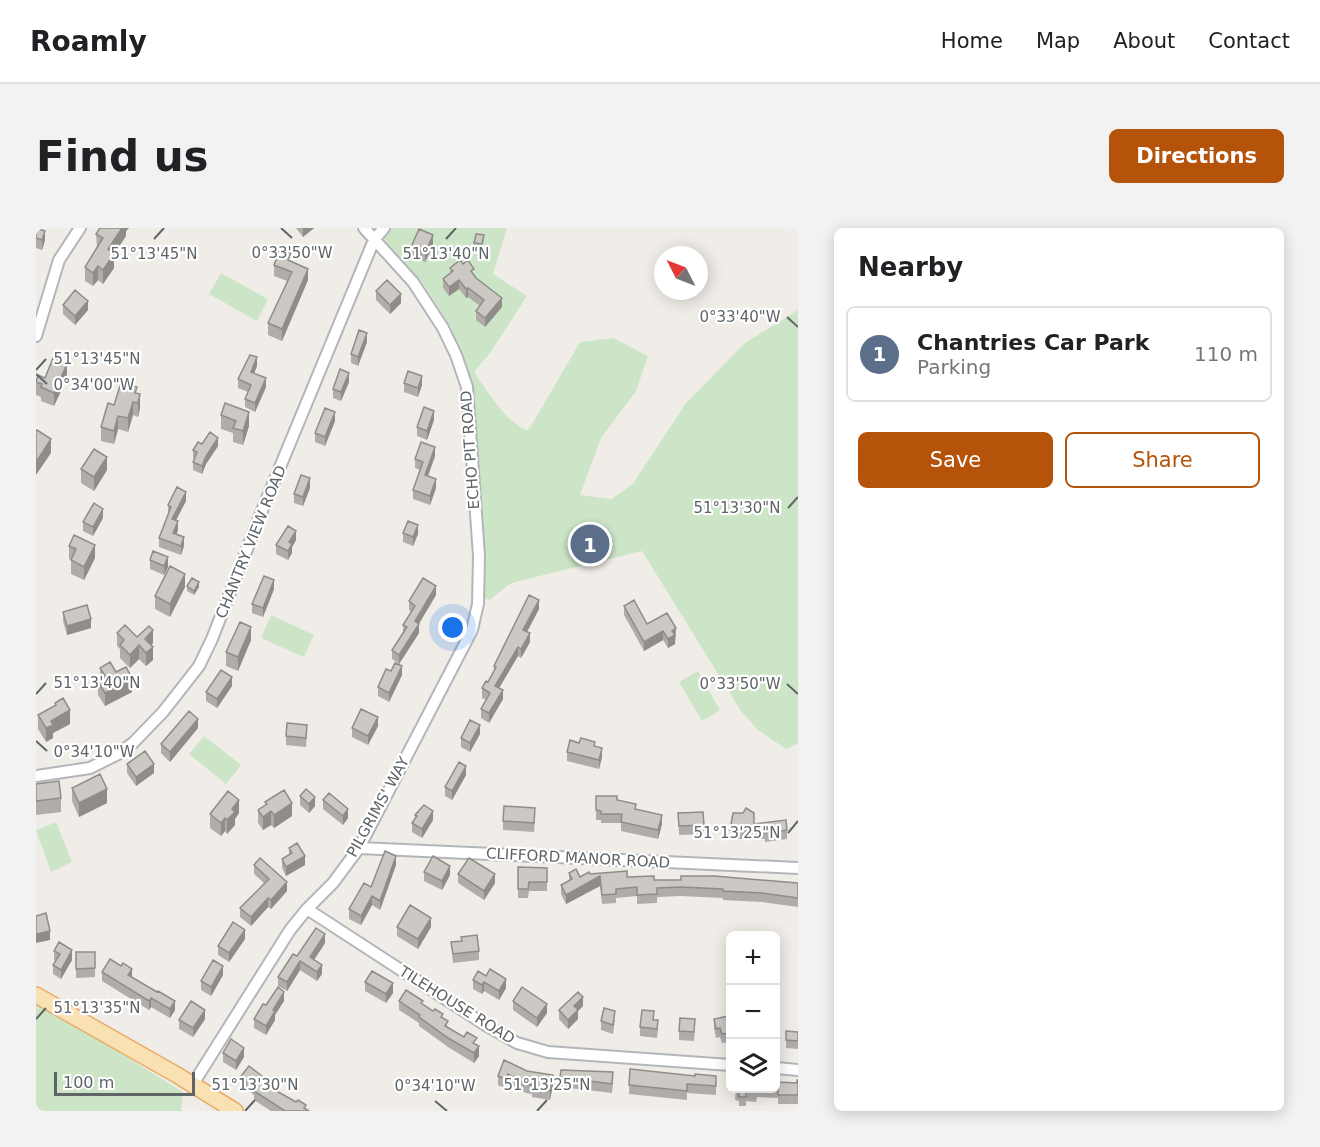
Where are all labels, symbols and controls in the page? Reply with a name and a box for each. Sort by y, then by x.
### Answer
text: Roamly [30,25,147,58]
text: Home [941,29,1003,53]
text: Map [1036,29,1080,53]
text: About [1113,29,1175,53]
text: Contact [1208,29,1290,53]
button: Directions [1109,129,1284,183]
text: Find us [36,132,209,181]
text: 0°33'50"W [251,244,333,262]
text: 51°13'45"N [110,245,198,263]
text: 51°13'40"N [402,245,490,263]
north arrow [654,246,708,300]
text: Nearby [858,252,963,282]
text: 0°33'40"W [699,308,781,326]
text: Chantries Car Park [917,330,1149,355]
text: 1 [873,342,886,366]
text: 110 m [1194,342,1258,366]
text: 51°13'45"N [53,350,141,368]
text: Parking [917,355,991,379]
text: 0°34'00"W [53,376,135,394]
street label: ECHO PIT ROAD [457,390,483,510]
button: Save [858,432,1053,488]
button: Share [1065,432,1260,488]
street label: CHANTRY VIEW ROAD [212,463,290,621]
text: 51°13'30"N [693,499,781,517]
pin: 1 [570,522,610,566]
your location [438,613,467,642]
text: 51°13'40"N [53,674,141,692]
text: 0°33'50"W [699,675,781,693]
text: 0°34'10"W [53,743,135,761]
street label: PILGRIMS' WAY [343,753,413,860]
text: 51°13'25"N [693,824,781,842]
street label: CLIFFORD MANOR ROAD [486,844,670,872]
map controls [726,931,780,1093]
button: + [726,931,780,985]
street label: TILEHOUSE ROAD [395,962,518,1048]
button: − [726,985,780,1039]
text: 51°13'35"N [53,999,141,1017]
button: layers [726,1039,780,1093]
scale bar [54,1069,195,1096]
text: 100 m [63,1073,114,1092]
text: 51°13'30"N [211,1076,299,1094]
text: 51°13'25"N [503,1076,591,1094]
text: 0°34'10"W [394,1077,476,1095]

